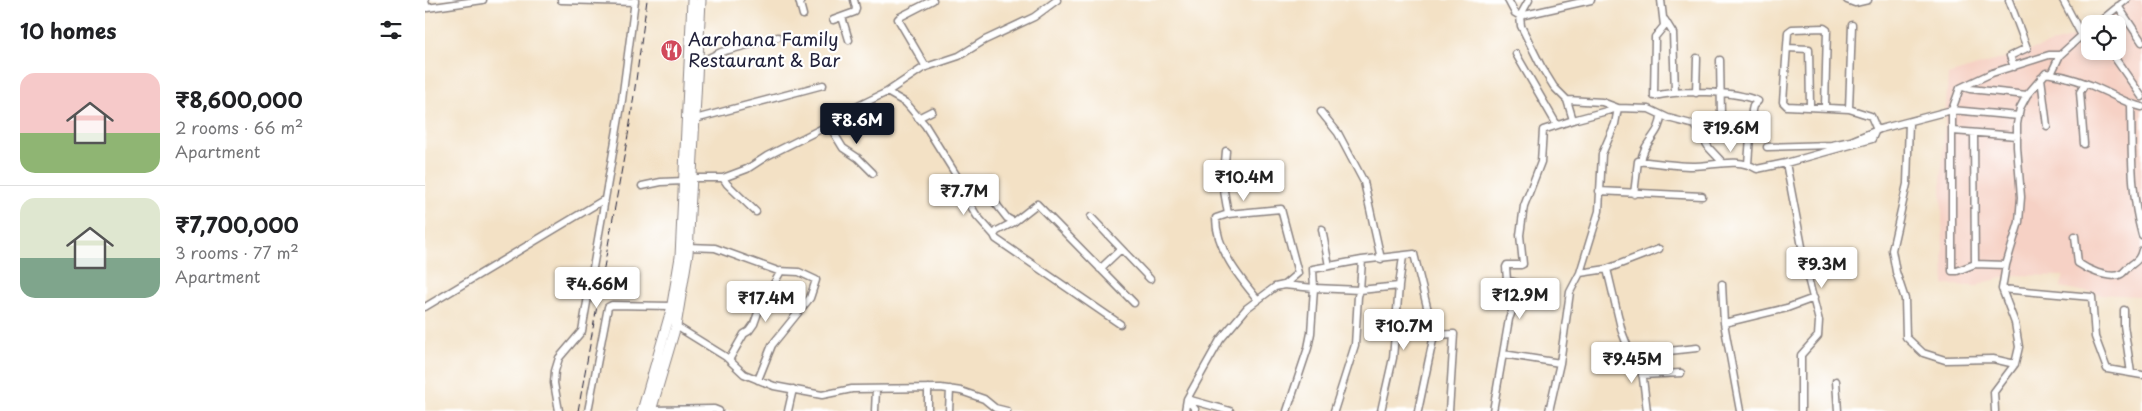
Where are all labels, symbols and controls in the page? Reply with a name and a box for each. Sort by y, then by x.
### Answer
text: 10 homes [20,14,117,46]
map controls [2081,15,2126,60]
button: locate [2081,15,2126,60]
icon: filters [377,16,405,44]
place label: Aarohana Family Restaurant & Bar [688,25,841,73]
restaurant icon: Aarohana Family Restaurant & Bar [660,38,684,62]
text: ₹8,600,000 [175,83,303,115]
icon: home [60,93,120,153]
pin: ₹8.6M [822,102,892,145]
text: ₹8.6M [831,107,883,131]
pin: ₹19.6M [1690,110,1772,153]
text: 2 rooms · 66 m² [175,115,303,139]
text: ₹19.6M [1703,115,1759,139]
text: Apartment [175,139,260,163]
pin: ₹10.4M [1203,160,1285,202]
text: ₹10.4M [1214,164,1274,188]
pin: ₹7.7M [929,174,999,216]
text: ₹7.7M [940,178,988,202]
text: ₹7,700,000 [175,208,299,240]
icon: home [60,218,120,278]
text: 3 rooms · 77 m² [175,240,299,264]
pin: ₹9.3M [1787,246,1857,289]
text: ₹9.3M [1797,251,1847,275]
text: Apartment [175,264,260,288]
pin: ₹4.66M [556,266,638,309]
text: ₹4.66M [566,271,628,295]
pin: ₹12.9M [1479,278,1561,320]
pin: ₹17.4M [725,280,807,323]
text: ₹12.9M [1492,282,1548,306]
text: ₹17.4M [738,285,794,309]
pin: ₹10.7M [1363,308,1445,351]
text: ₹10.7M [1375,313,1433,337]
pin: ₹9.45M [1591,342,1673,384]
text: ₹9.45M [1602,346,1662,370]

